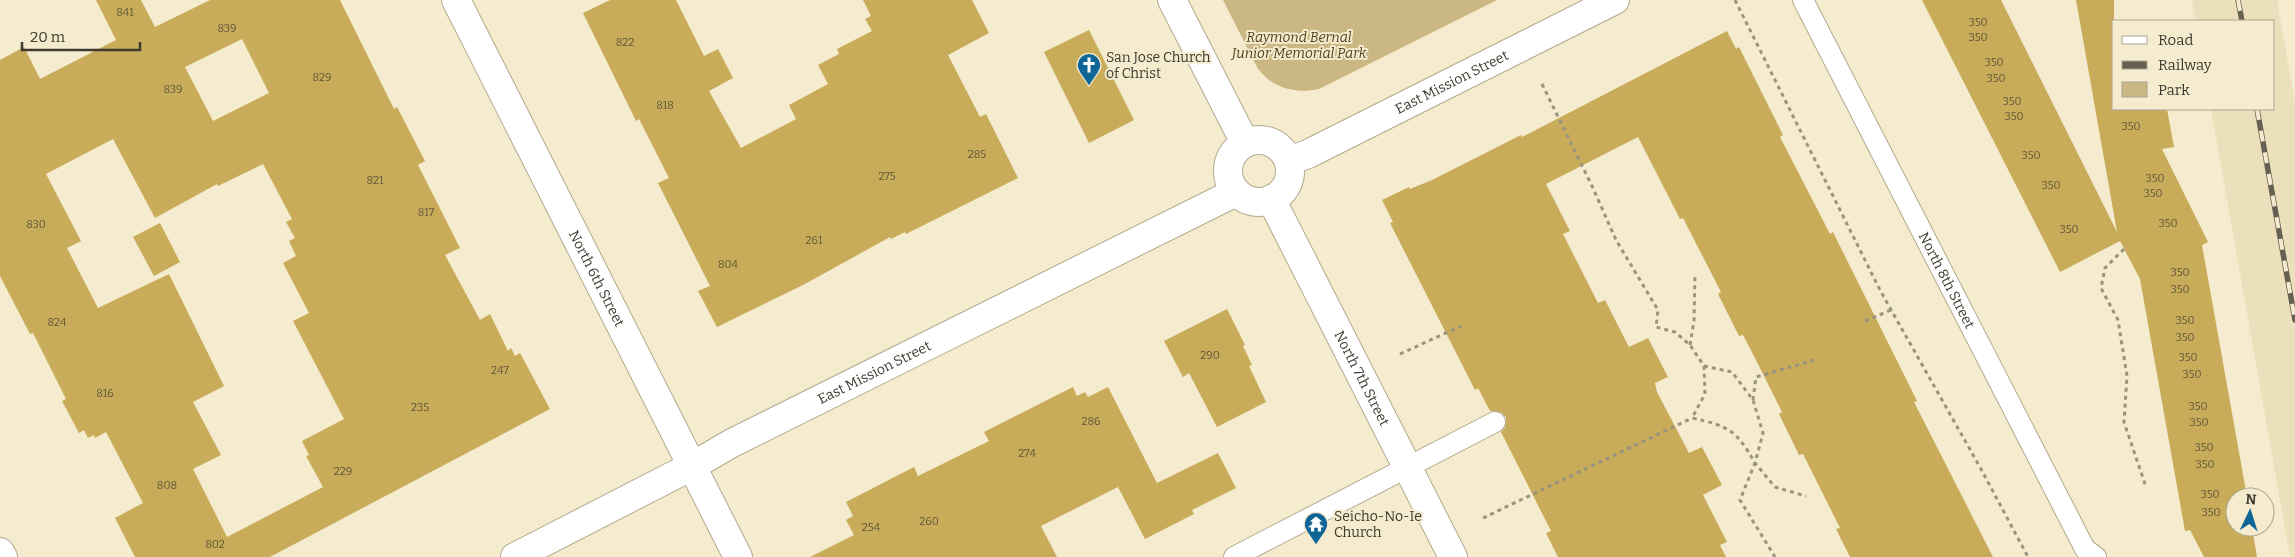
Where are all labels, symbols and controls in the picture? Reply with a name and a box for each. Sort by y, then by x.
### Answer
house number: 841 [116,6,134,19]
house number: 350 [1968,16,1988,29]
scale bar [22,20,140,52]
legend [2112,20,2275,110]
house number: 839 [217,22,237,35]
text: 20 m [30,28,66,46]
park label: Raymond Bernal Junior Memorial Park [1230,29,1367,62]
house number: 350 [1968,31,1988,44]
text: Road [2158,31,2193,49]
house number: 822 [616,36,634,49]
street label: East Mission Street [1393,47,1511,118]
place label: San Jose Church of Christ [1106,49,1211,82]
church icon: San Jose Church of Christ [1076,52,1102,86]
house number: 350 [1984,56,2004,69]
text: Railway [2158,56,2212,74]
house number: 829 [312,71,332,84]
house number: 350 [1986,72,2006,85]
text: Park [2158,81,2190,99]
house number: 839 [163,83,183,96]
house number: 350 [2002,95,2022,108]
house number: 818 [656,99,674,112]
house number: 350 [2004,110,2024,123]
house number: 350 [2121,120,2141,133]
house number: 285 [968,148,986,161]
house number: 350 [2021,149,2041,162]
house number: 275 [878,170,896,183]
house number: 350 [2145,172,2165,185]
house number: 821 [366,174,384,187]
house number: 350 [2041,179,2061,192]
house number: 350 [2143,187,2163,200]
house number: 817 [418,206,435,219]
house number: 350 [2158,217,2178,230]
house number: 830 [26,218,46,231]
house number: 350 [2059,223,2079,236]
street label: North 6th Street [565,228,628,330]
street label: North 8th Street [1915,229,1978,331]
house number: 261 [806,234,823,247]
house number: 804 [718,258,739,271]
house number: 350 [2170,266,2190,279]
house number: 350 [2170,283,2190,296]
house number: 350 [2175,314,2195,327]
house number: 824 [47,316,67,329]
street label: North 7th Street [1330,328,1393,429]
house number: 350 [2175,331,2195,344]
street label: East Mission Street [815,337,934,408]
house number: 290 [1200,349,1220,362]
house number: 350 [2178,351,2198,364]
house number: 247 [491,364,509,377]
house number: 350 [2182,368,2202,381]
house number: 816 [96,387,114,400]
house number: 350 [2188,400,2208,413]
house number: 235 [411,401,429,414]
house number: 286 [1081,415,1101,428]
house number: 350 [2189,416,2209,429]
house number: 350 [2194,441,2214,454]
house number: 274 [1018,447,1036,460]
house number: 350 [2195,458,2215,471]
house number: 229 [334,465,352,478]
house number: 808 [157,479,177,492]
north arrow [2225,487,2275,537]
house number: 350 [2200,488,2220,501]
text: N [2245,491,2257,508]
house number: 350 [2201,506,2221,519]
place label: Seicho-No-Ie Church [1334,508,1422,541]
temple icon: Seicho-No-Ie Church [1303,511,1329,545]
house number: 260 [919,515,939,528]
house number: 254 [862,521,881,534]
house number: 802 [205,538,225,551]

